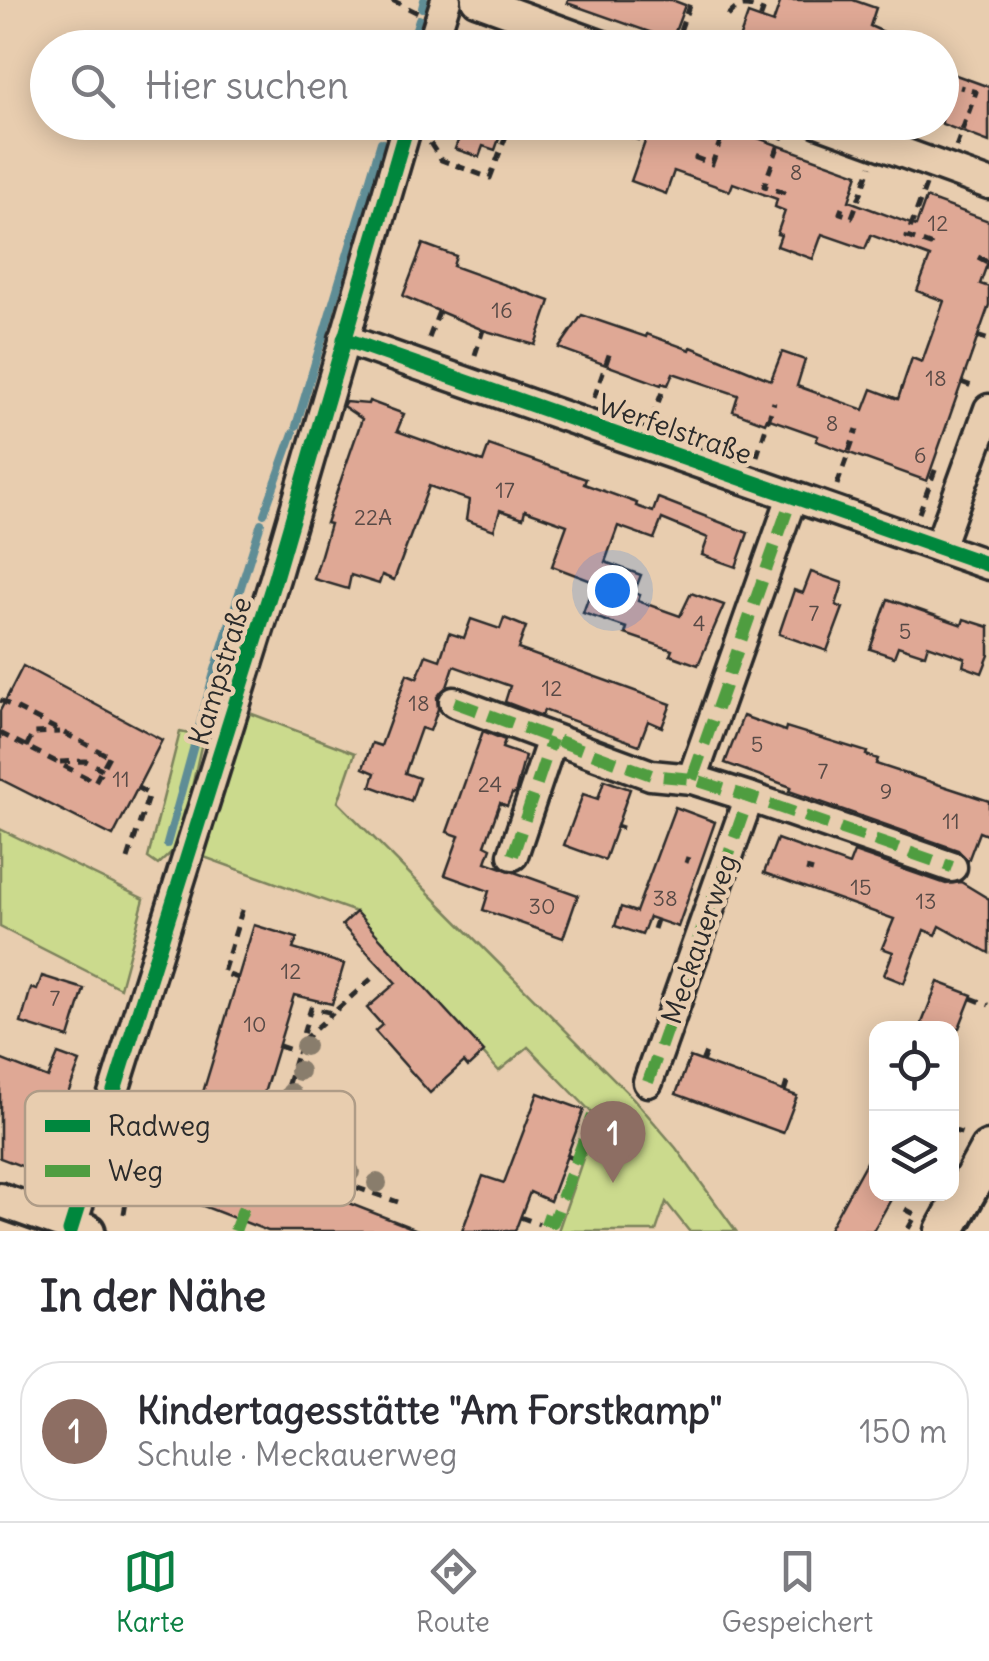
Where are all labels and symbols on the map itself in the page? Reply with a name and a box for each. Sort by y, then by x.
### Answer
house number: 8 [790,158,802,186]
house number: 12 [928,209,948,237]
house number: 16 [491,296,513,324]
house number: 18 [925,364,947,392]
street label: Werfelstraße [593,386,757,472]
house number: 8 [826,409,838,437]
house number: 6 [914,441,926,469]
house number: 17 [495,476,515,504]
house number: 22A [354,503,392,531]
your location [587,565,638,616]
street label: Kampstraße [180,592,260,750]
house number: 7 [809,599,820,627]
house number: 4 [693,609,705,637]
house number: 5 [899,617,911,645]
house number: 12 [542,674,562,702]
house number: 18 [408,689,430,717]
house number: 5 [751,730,763,758]
house number: 7 [818,757,829,785]
house number: 11 [112,765,130,793]
house number: 24 [478,770,502,798]
house number: 9 [880,777,892,805]
house number: 11 [942,807,960,835]
street label: Meckauerweg [653,849,745,1029]
house number: 15 [850,873,872,901]
house number: 38 [652,884,678,912]
house number: 13 [915,887,937,915]
house number: 30 [529,892,555,920]
house number: 12 [281,957,301,985]
house number: 7 [50,984,61,1012]
house number: 10 [243,1010,267,1038]
legend [25,1091,355,1206]
pin: 1 [580,1100,646,1183]
text: Radweg [108,1108,211,1144]
text: Weg [108,1153,163,1189]

